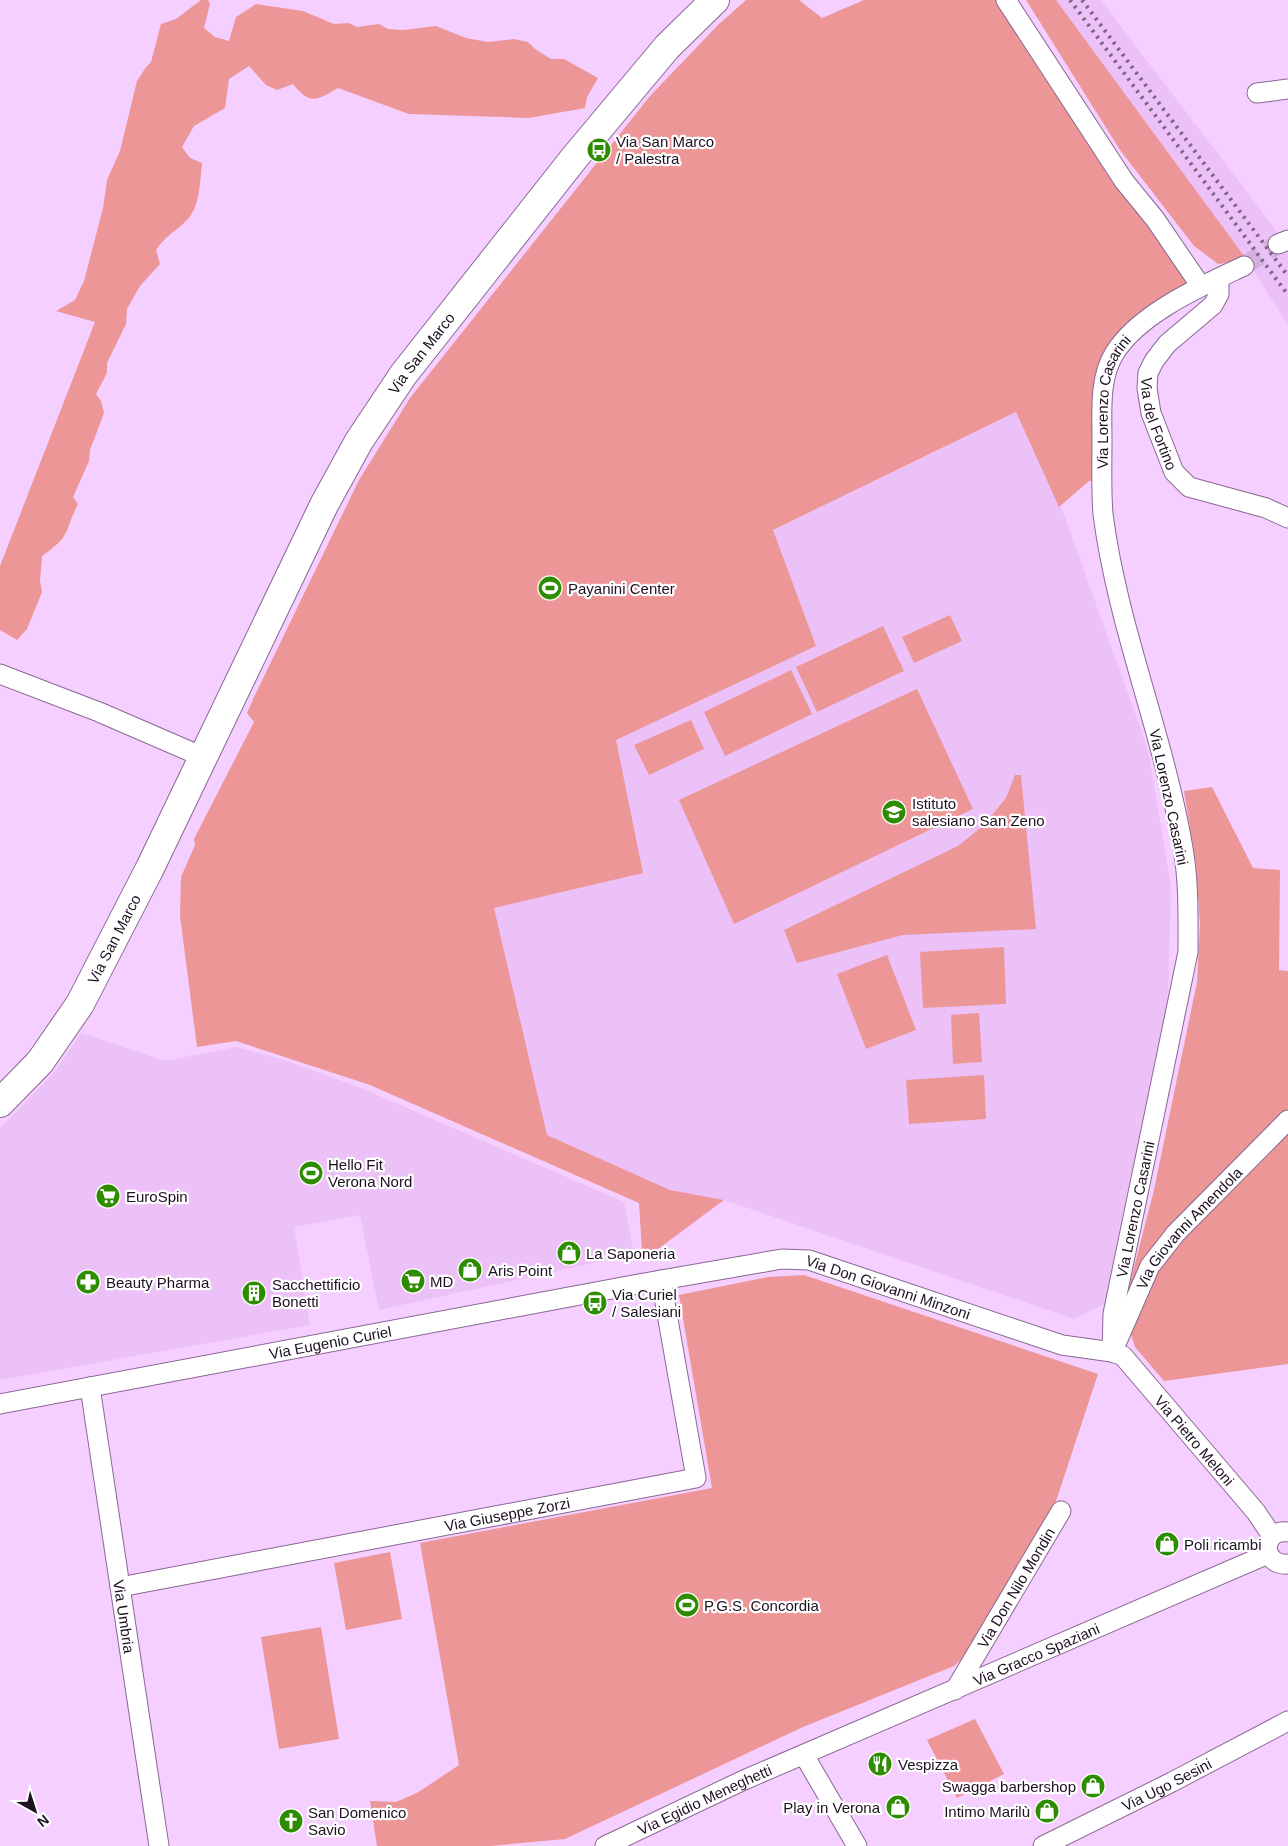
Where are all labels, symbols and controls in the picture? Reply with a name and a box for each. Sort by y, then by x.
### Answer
place label: Via San Marco / Palestra [616,133,714,167]
bus stop icon: Via San Marco / Palestra [586,137,612,163]
street label: Via San Marco [385,309,458,397]
street label: Via Lorenzo Casarini [1093,331,1134,469]
street label: Via del Fortino [1138,377,1181,472]
sports icon: Payanini Center [537,575,563,601]
place label: Payanini Center [568,580,675,597]
street label: Via Lorenzo Casarini [1146,727,1192,867]
place label: Istituto salesiano San Zeno [912,795,1045,829]
school or university icon: Istituto salesiano San Zeno [881,799,907,825]
street label: Via San Marco [84,891,144,986]
street label: Via Lorenzo Casarini [1112,1139,1157,1279]
place label: Hello Fit Verona Nord [328,1156,412,1190]
sports icon: Hello Fit Verona Nord [298,1160,324,1186]
street label: Via Giovanni Amendola [1133,1163,1246,1292]
supermarket icon: EuroSpin [95,1183,121,1209]
place label: EuroSpin [126,1188,188,1205]
shop icon: La Saponeria [556,1240,582,1266]
place label: La Saponeria [586,1245,676,1262]
street label: Via Don Giovanni Minzoni [804,1251,973,1322]
shop icon: Aris Point [457,1257,483,1283]
place label: Aris Point [488,1262,553,1279]
supermarket icon: MD [400,1268,426,1294]
pharmacy icon: Beauty Pharma [75,1269,101,1295]
place label: MD [430,1273,453,1290]
place label: Beauty Pharma [106,1274,210,1291]
place label: Sacchettificio Bonetti [272,1276,360,1310]
building icon: Sacchettificio Bonetti [241,1280,267,1306]
place label: Via Curiel / Salesiani [612,1286,681,1320]
bus stop icon: Via Curiel / Salesiani [582,1290,608,1316]
street label: Via Eugenio Curiel [268,1322,393,1362]
street label: Via Pietro Meloni [1152,1392,1238,1489]
street label: Via Giuseppe Zorzi [443,1494,571,1534]
street label: Via Don Nilo Mondin [974,1525,1058,1651]
shop icon: Poli ricambi [1154,1531,1180,1557]
place label: Poli ricambi [1184,1536,1262,1553]
street label: Via Umbria [111,1579,138,1655]
sports icon: P.G.S. Concordia [674,1592,700,1618]
place label: P.G.S. Concordia [704,1597,819,1614]
street label: Via Gracco Spaziani [970,1619,1102,1689]
restaurant icon: Vespizza [867,1751,893,1777]
street label: Via Ugo Sesini [1119,1754,1214,1814]
place label: Vespizza [898,1756,959,1773]
street label: Via Egidio Meneghetti [635,1761,774,1838]
shop icon: Swagga barbershop [1080,1773,1106,1799]
place label: Swagga barbershop [942,1778,1076,1795]
north arrow [10,1786,60,1836]
shop icon: Play in Verona [885,1794,911,1820]
shop icon: Intimo Marilù [1034,1798,1060,1824]
place label: Play in Verona [783,1799,881,1816]
place label: Intimo Marilù [944,1803,1030,1820]
place label: San Domenico Savio [308,1804,406,1838]
church icon: San Domenico Savio [278,1808,304,1834]
text: N [34,1812,52,1831]

